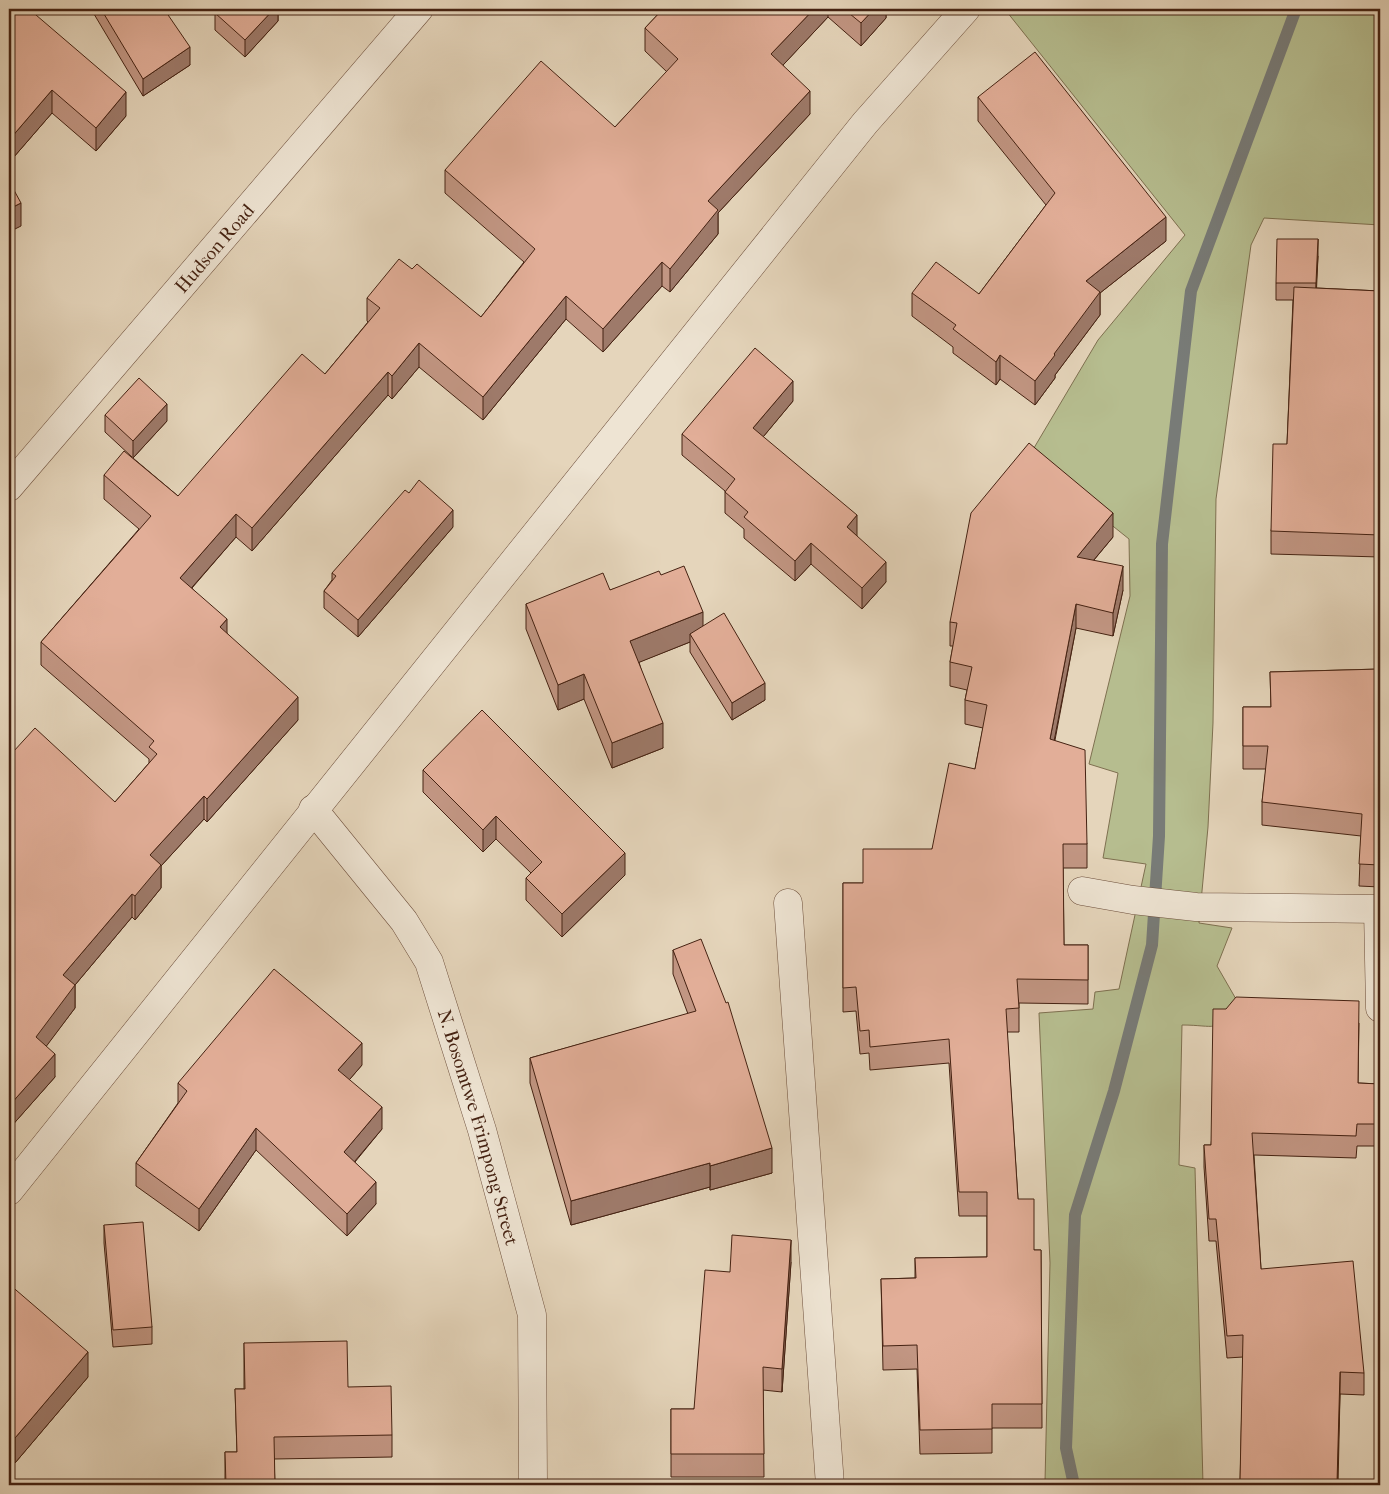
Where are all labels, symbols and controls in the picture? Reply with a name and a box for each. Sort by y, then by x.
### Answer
street label: Hudson Road [171,199,259,297]
street label: N. Bosomtwe Frimpong Street [433,1007,523,1248]

